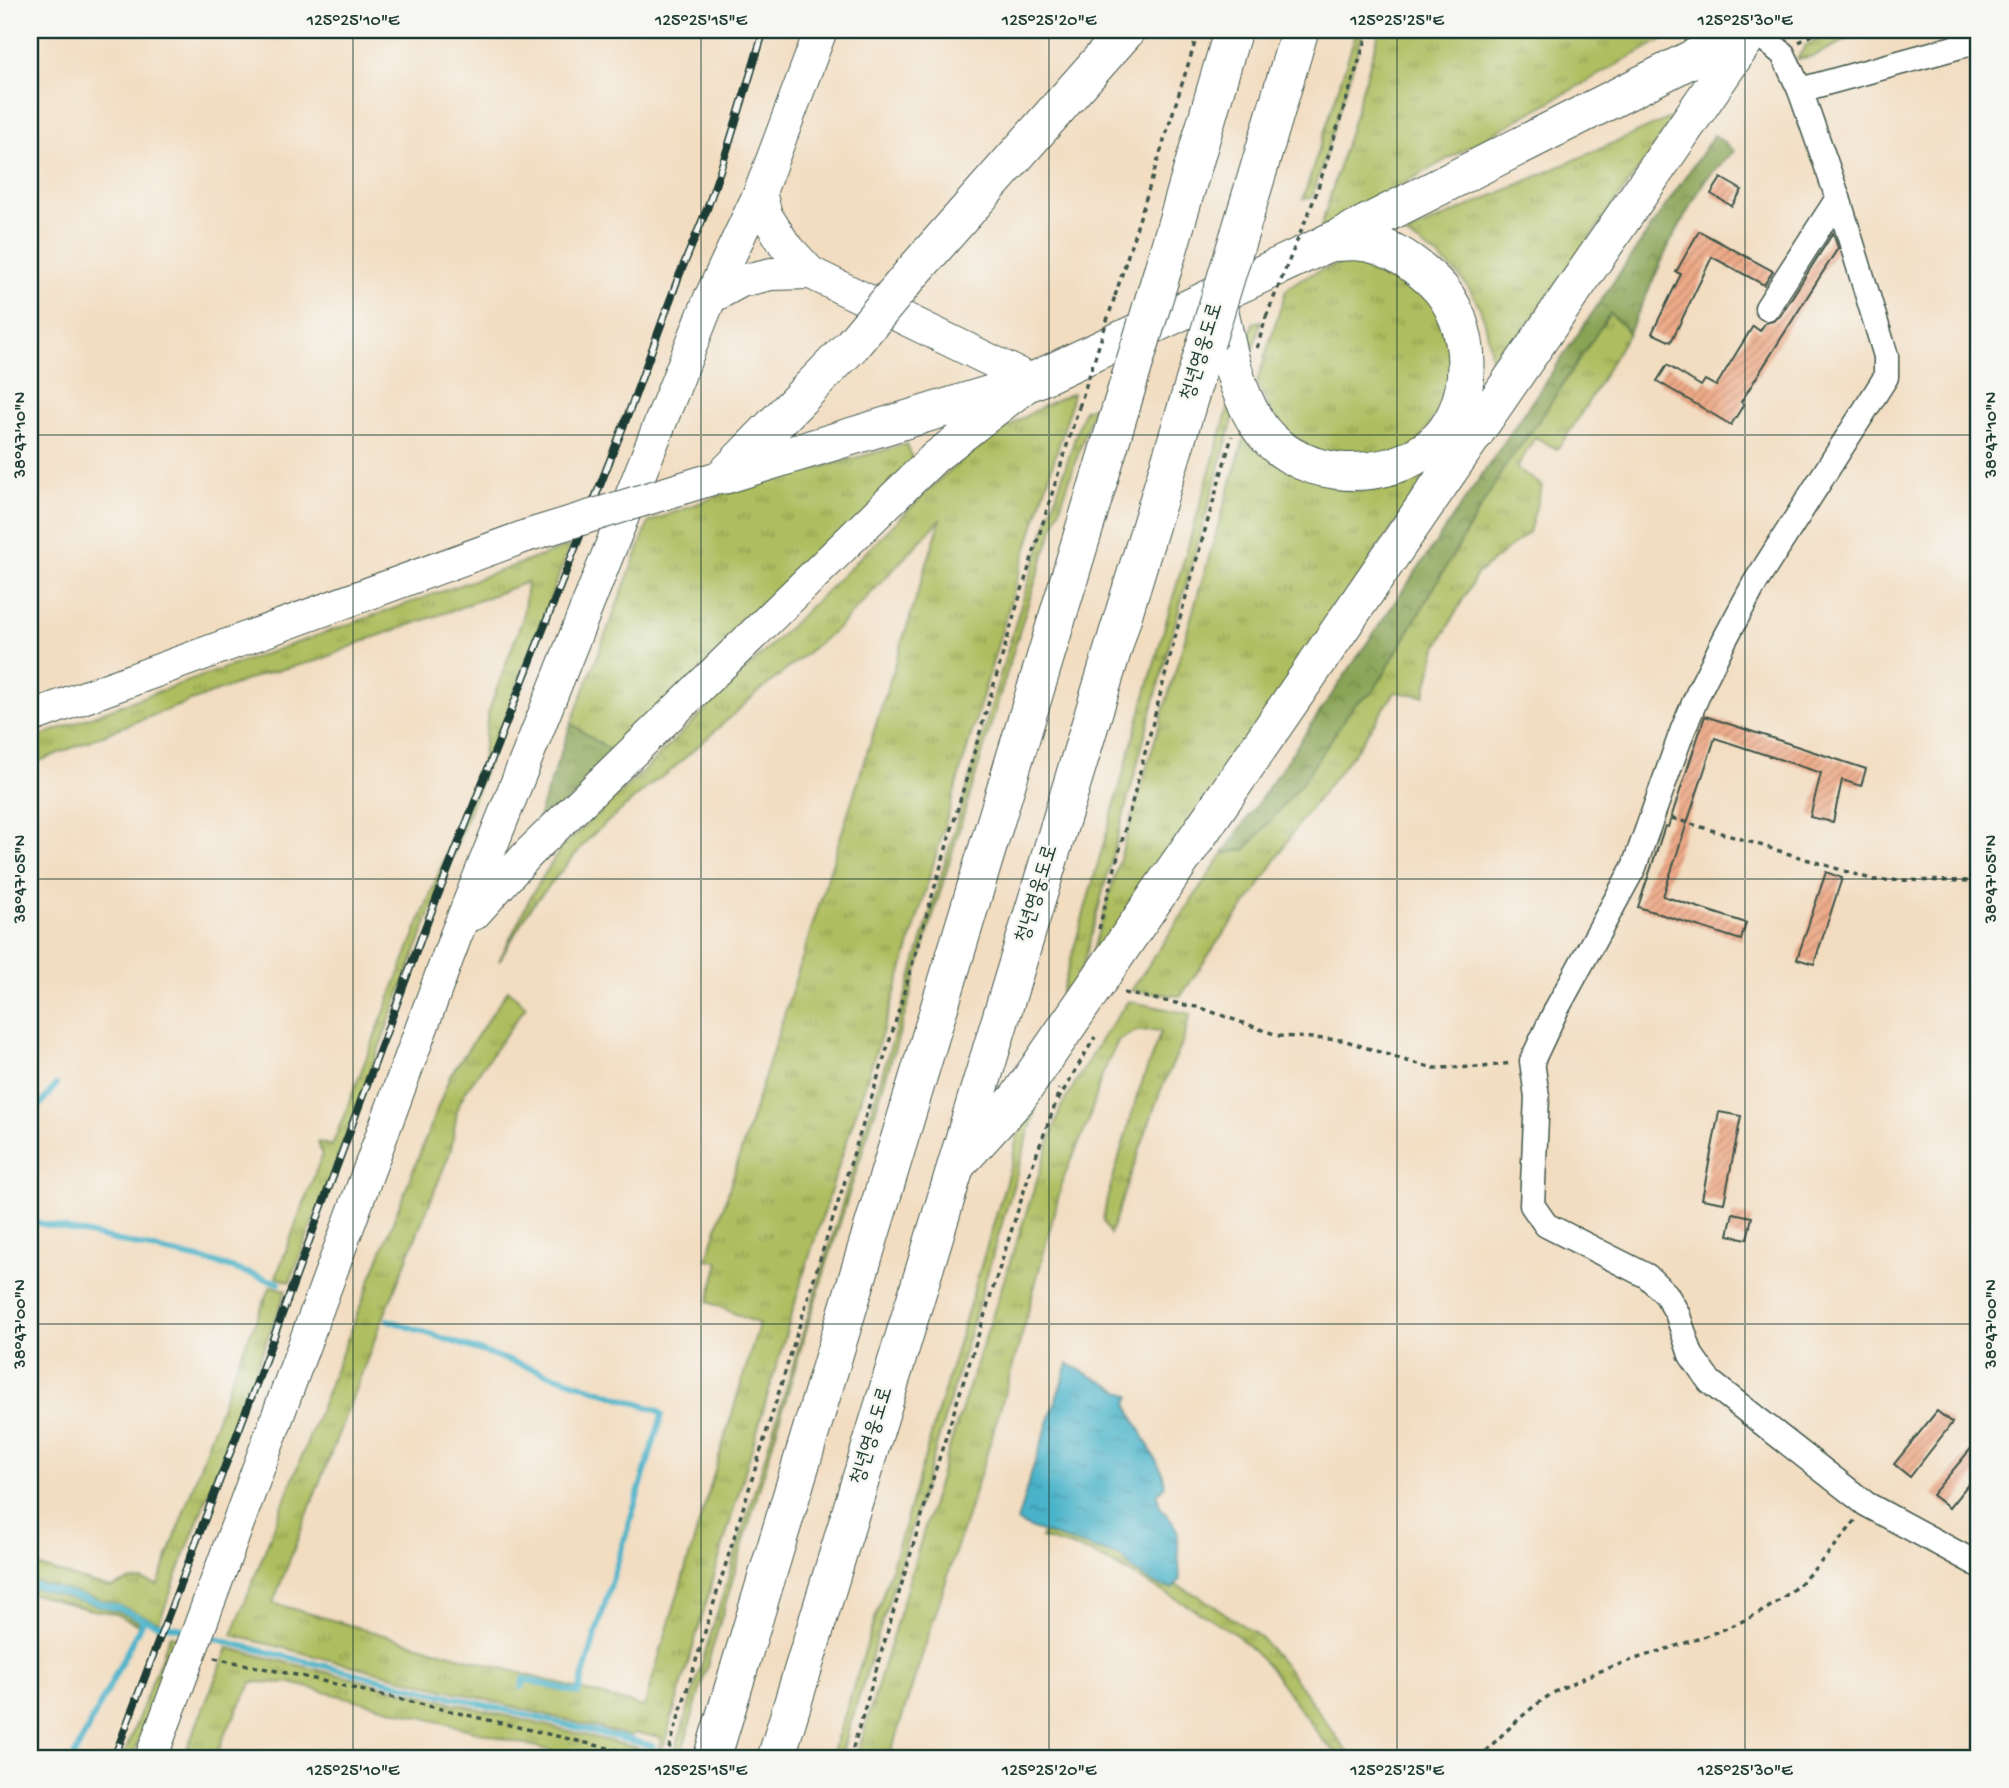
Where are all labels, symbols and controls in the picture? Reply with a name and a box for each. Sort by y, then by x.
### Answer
text: 125°25'10"E [306,11,400,32]
text: 125°25'15"E [654,11,748,32]
text: 125°25'20"E [1001,11,1097,32]
text: 125°25'25"E [1349,11,1445,32]
text: 125°25'30"E [1697,11,1793,32]
street label: 청년영웅도로 [1176,300,1230,404]
text: 38°47'10"N [11,392,32,479]
text: 38°47'10"N [1982,392,2003,479]
text: 38°47'05"N [11,835,32,924]
text: 38°47'05"N [1982,835,2003,924]
street label: 청년영웅도로 [1011,842,1065,946]
text: 38°47'00"N [11,1279,32,1370]
text: 38°47'00"N [1982,1279,2003,1370]
street label: 청년영웅도로 [846,1384,900,1488]
text: 125°25'10"E [306,1761,400,1782]
text: 125°25'15"E [654,1761,748,1782]
text: 125°25'20"E [1001,1761,1097,1782]
text: 125°25'25"E [1349,1761,1445,1782]
text: 125°25'30"E [1697,1761,1793,1782]

